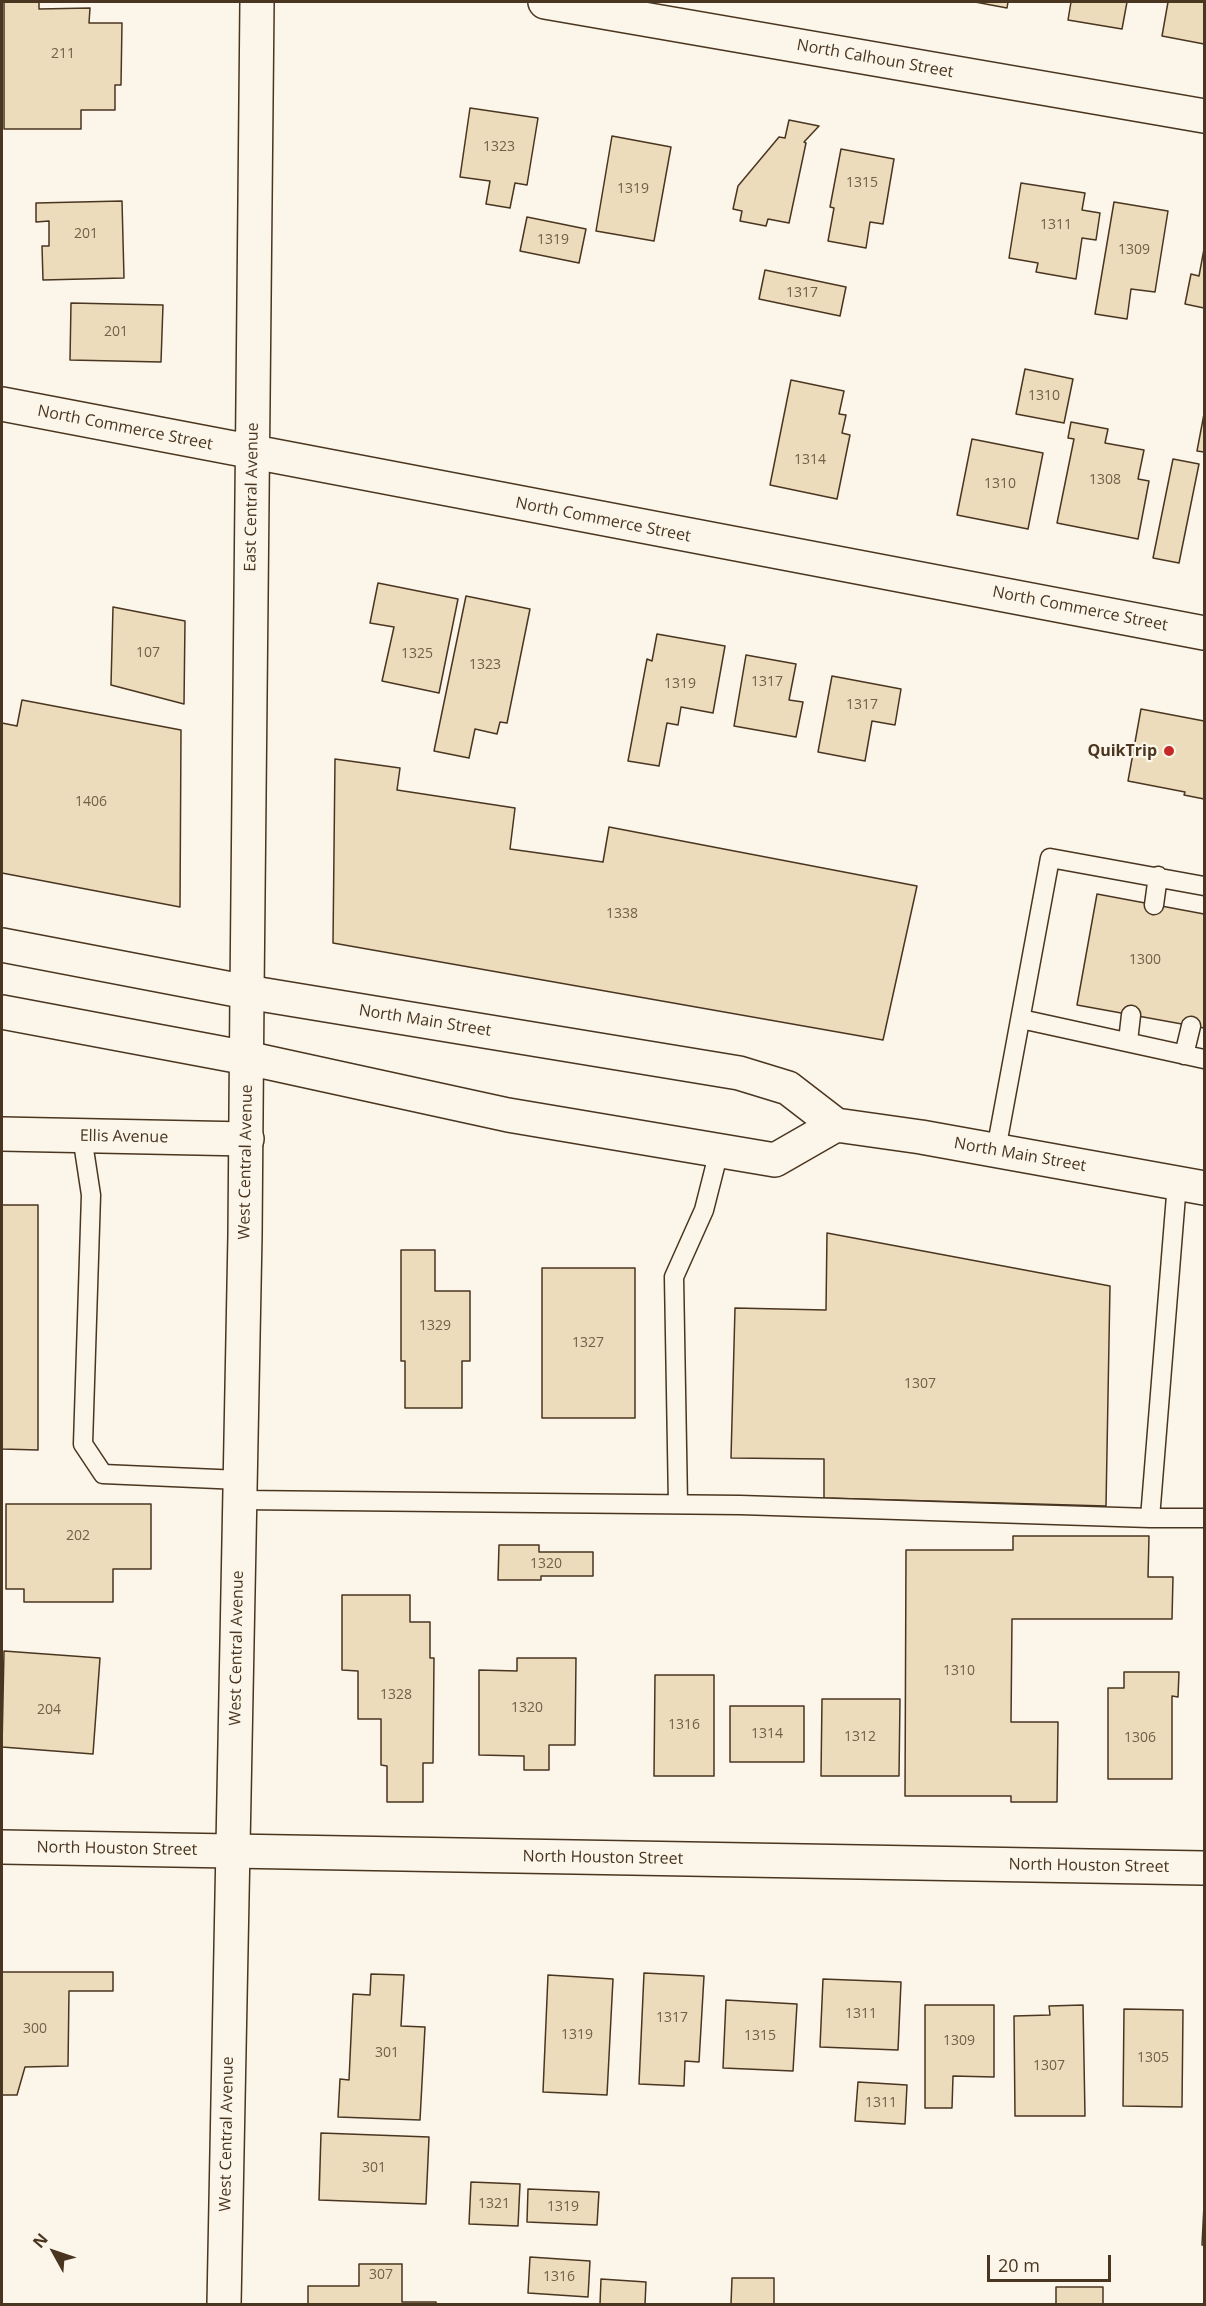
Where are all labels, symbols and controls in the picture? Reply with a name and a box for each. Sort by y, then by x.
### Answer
street label: North Calhoun Street [795,36,955,82]
house number: 211 [51,46,75,62]
house number: 1323 [483,139,515,155]
house number: 1315 [846,175,878,191]
house number: 1319 [617,181,649,197]
house number: 1311 [1040,217,1072,233]
house number: 201 [74,226,98,242]
house number: 1319 [537,232,569,248]
house number: 1309 [1118,242,1150,258]
house number: 1317 [786,285,818,301]
house number: 201 [104,324,128,340]
house number: 1310 [1028,388,1060,404]
street label: North Commerce Street [36,402,214,454]
street label: East Central Avenue [241,422,263,572]
house number: 1314 [794,452,826,468]
house number: 1308 [1089,472,1121,488]
house number: 1310 [984,476,1016,492]
street label: North Commerce Street [514,494,692,546]
street label: North Commerce Street [991,583,1169,635]
house number: 107 [136,645,160,661]
house number: 1325 [401,646,433,662]
house number: 1323 [469,657,501,673]
house number: 1317 [751,674,783,690]
house number: 1319 [664,676,696,692]
house number: 1317 [846,697,878,713]
place label: QuikTrip [1087,741,1157,761]
marker: QuikTrip [1162,744,1176,758]
house number: 1406 [75,794,107,810]
house number: 1338 [606,906,638,922]
house number: 1300 [1129,952,1161,968]
street label: North Main Street [357,1001,493,1041]
street label: West Central Avenue [235,1084,257,1240]
street label: Ellis Avenue [80,1127,168,1147]
street label: North Main Street [952,1134,1088,1176]
house number: 1329 [419,1318,451,1334]
house number: 1327 [572,1335,604,1351]
house number: 1307 [904,1376,936,1392]
house number: 202 [66,1528,90,1544]
house number: 1320 [530,1556,562,1572]
street label: West Central Avenue [226,1570,248,1726]
house number: 1310 [943,1663,975,1679]
house number: 1328 [380,1687,412,1703]
house number: 1320 [511,1700,543,1716]
house number: 204 [37,1702,61,1718]
house number: 1316 [668,1717,700,1733]
house number: 1314 [751,1726,783,1742]
house number: 1312 [844,1729,876,1745]
house number: 1306 [1124,1730,1156,1746]
street label: North Houston Street [36,1838,198,1860]
street label: North Houston Street [522,1847,684,1869]
street label: North Houston Street [1008,1855,1170,1877]
house number: 1311 [845,2006,877,2022]
house number: 1317 [656,2010,688,2026]
house number: 300 [23,2021,47,2037]
house number: 1319 [561,2027,593,2043]
house number: 1315 [744,2028,776,2044]
house number: 1309 [943,2033,975,2049]
house number: 301 [375,2045,399,2061]
house number: 1305 [1137,2050,1169,2066]
street label: West Central Avenue [216,2056,238,2212]
house number: 1307 [1033,2058,1065,2074]
house number: 1311 [865,2095,897,2111]
house number: 301 [362,2160,386,2176]
house number: 1321 [478,2196,510,2212]
house number: 1319 [547,2199,579,2215]
north arrow [24,2222,84,2282]
text: N [28,2228,53,2252]
scale bar [990,2243,1114,2281]
text: 20 m [998,2253,1040,2277]
house number: 307 [369,2267,393,2283]
house number: 1316 [543,2269,575,2285]

